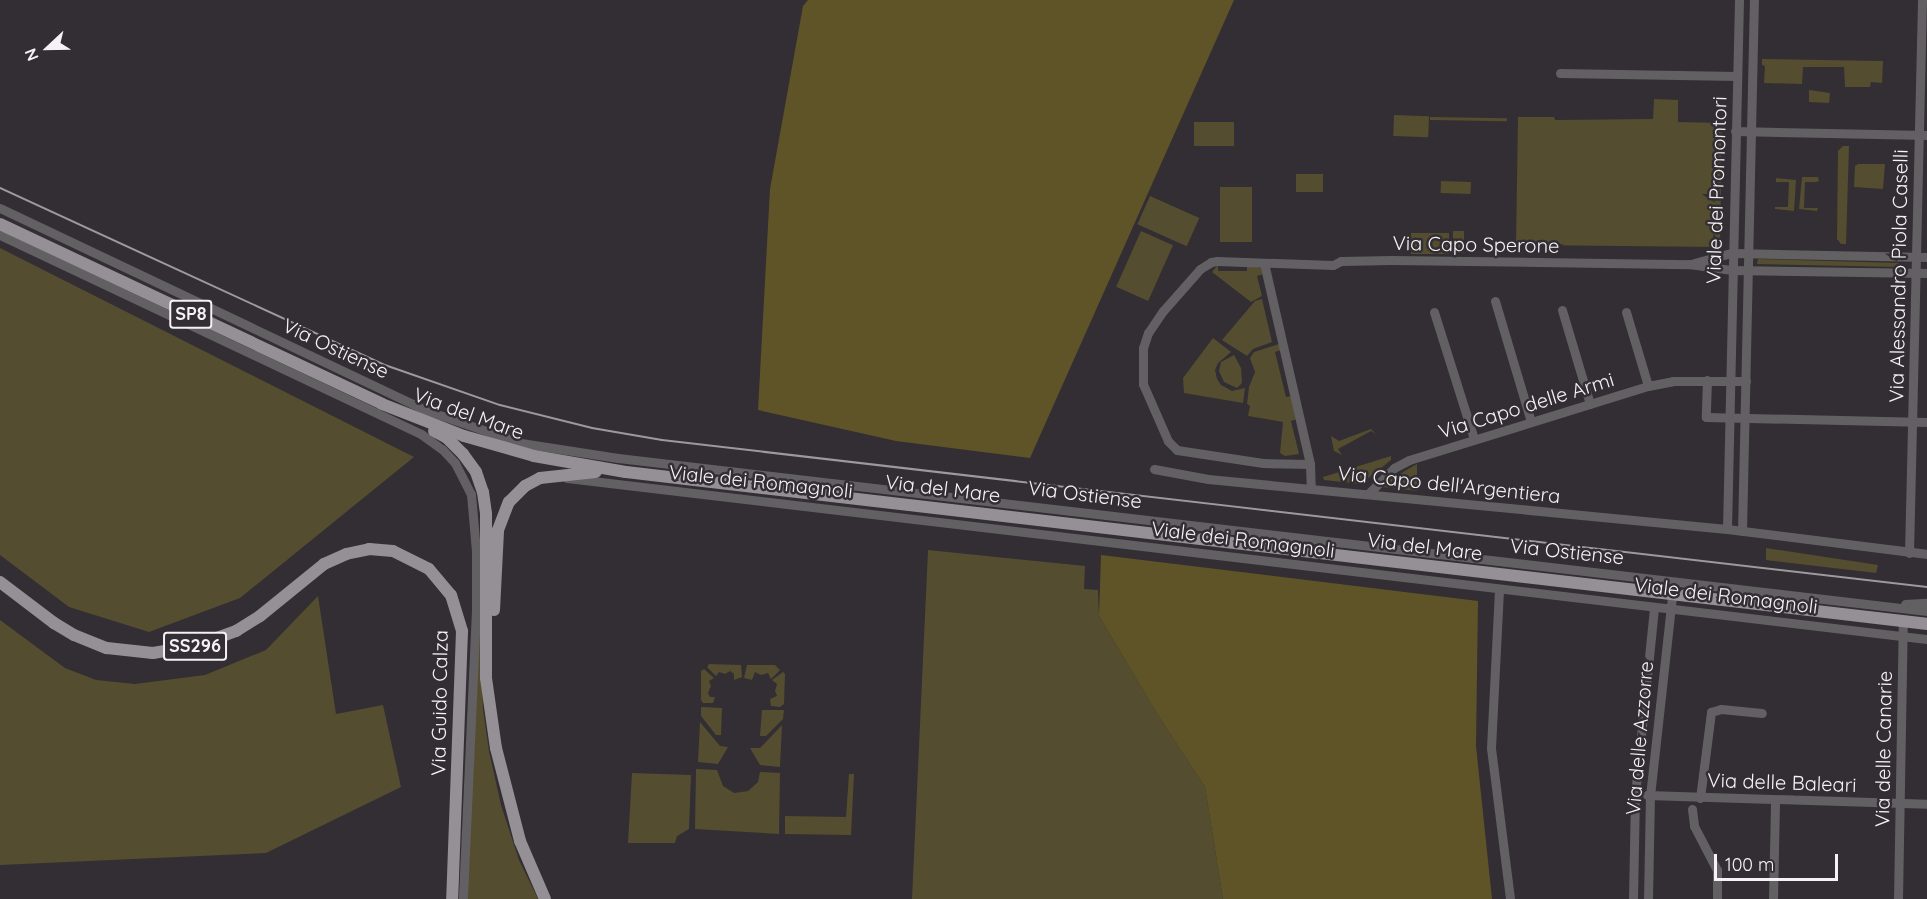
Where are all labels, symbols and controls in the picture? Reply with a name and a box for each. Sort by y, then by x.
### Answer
north arrow [18,18,78,78]
text: N [20,46,43,64]
street label: Viale dei Promontori [1701,96,1731,284]
street label: Via Alessandro Piola Caselli [1884,149,1912,403]
street label: Via Capo Sperone [1392,231,1560,257]
road number: SP8 [168,299,213,329]
street label: Via Ostiense [279,313,393,383]
street label: Via Capo delle Armi [1435,367,1617,443]
street label: Via del Mare [410,382,528,444]
street label: Viale dei Romagnoli [668,459,854,503]
street label: Via Capo dell'Argentiera [1337,460,1561,508]
street label: Via del Mare [884,469,1002,507]
street label: Via Ostiense [1027,475,1143,513]
street label: Viale dei Romagnoli [1150,516,1336,562]
street label: Via del Mare [1366,527,1484,565]
street label: Via Ostiense [1509,533,1625,569]
street label: Viale dei Romagnoli [1633,572,1819,618]
street label: Via Guido Calza [426,630,452,776]
road number: SS296 [162,631,228,661]
street label: Via delle Azzorre [1620,660,1658,816]
street label: Via delle Canarie [1870,671,1896,827]
street label: Via delle Baleari [1707,767,1857,797]
scale bar [1717,842,1842,880]
text: 100 m [1725,853,1774,876]

